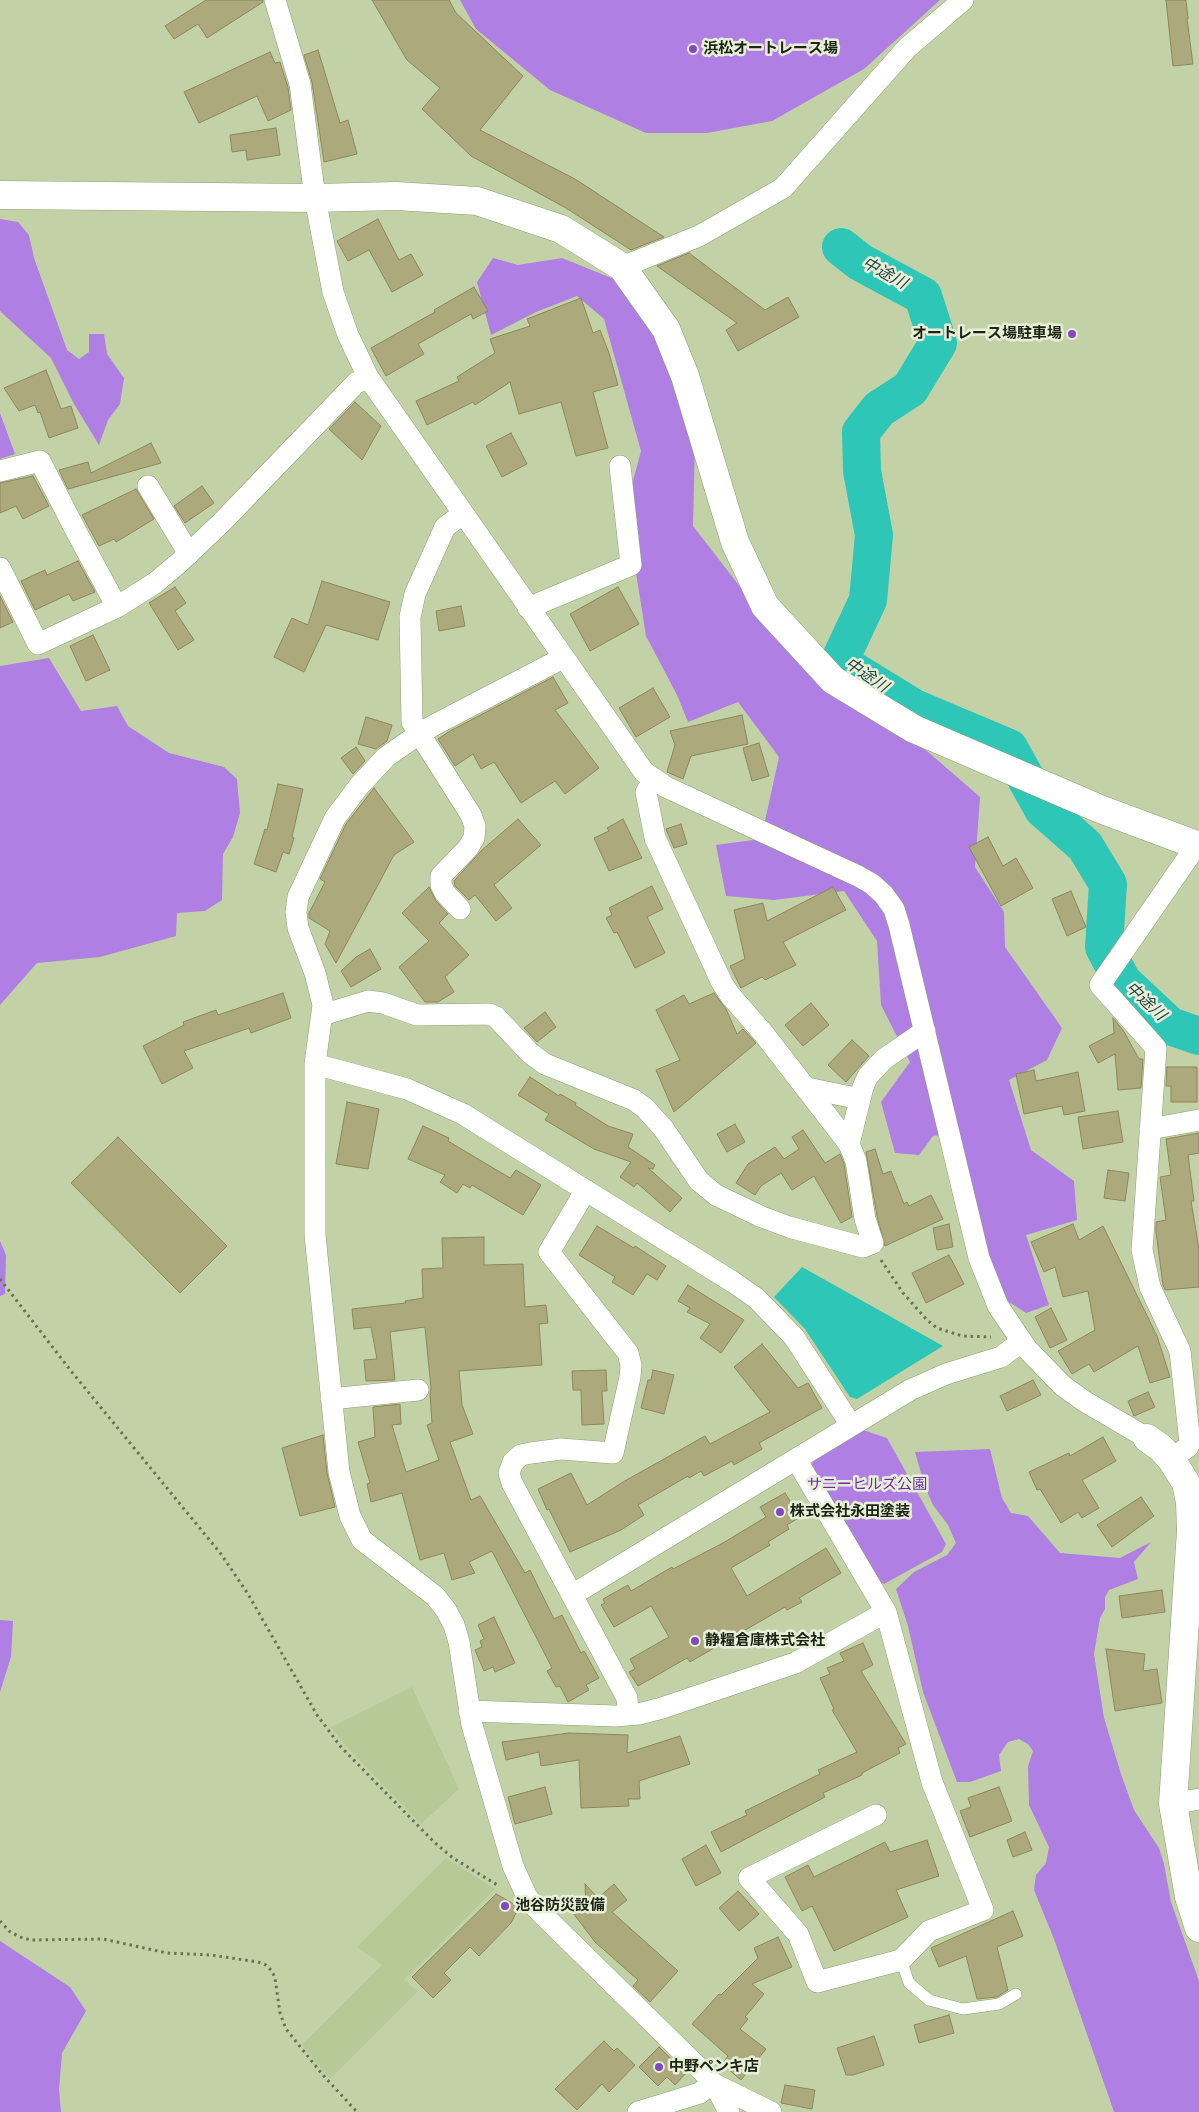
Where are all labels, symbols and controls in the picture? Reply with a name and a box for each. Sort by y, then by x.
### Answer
place label: 浜松オートレース場 [703,40,838,58]
marker: 浜松オートレース場 [687,43,699,55]
water label: 中途川 [858,254,910,294]
place label: オートレース場駐車場 [912,325,1062,343]
marker: オートレース場駐車場 [1066,328,1078,340]
water label: 中途川 [841,655,891,697]
water label: 中途川 [1121,979,1169,1025]
park label: サニーヒルズ公園 [807,1476,927,1494]
place label: 株式会社永田塗装 [790,1503,910,1521]
marker: 株式会社永田塗装 [774,1506,786,1518]
place label: 静糧倉庫株式会社 [705,1632,825,1650]
marker: 静糧倉庫株式会社 [689,1635,701,1647]
place label: 池谷防災設備 [515,1897,605,1915]
marker: 池谷防災設備 [499,1900,511,1912]
place label: 中野ペンキ店 [669,2058,759,2076]
marker: 中野ペンキ店 [653,2061,665,2073]

